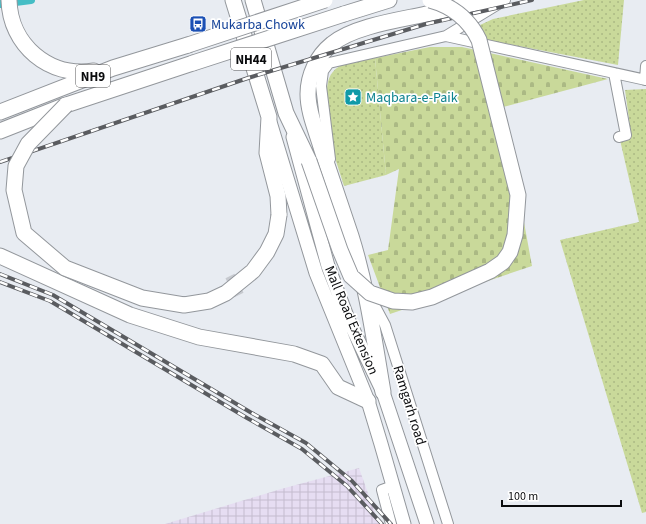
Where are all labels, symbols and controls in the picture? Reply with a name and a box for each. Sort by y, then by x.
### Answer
bus stop icon: Mukarba Chowk [188,14,208,34]
place label: Mukarba Chowk [211,15,305,35]
road number: NH44 [231,48,271,70]
road number: NH9 [76,65,110,87]
place icon: Maqbara-e-Paik [343,87,363,107]
place label: Maqbara-e-Paik [366,88,458,108]
street label: Mall Road Extension [319,263,383,378]
street label: Ramgarh road [387,363,431,448]
scale bar [502,482,621,508]
text: 100 m [508,488,538,505]

